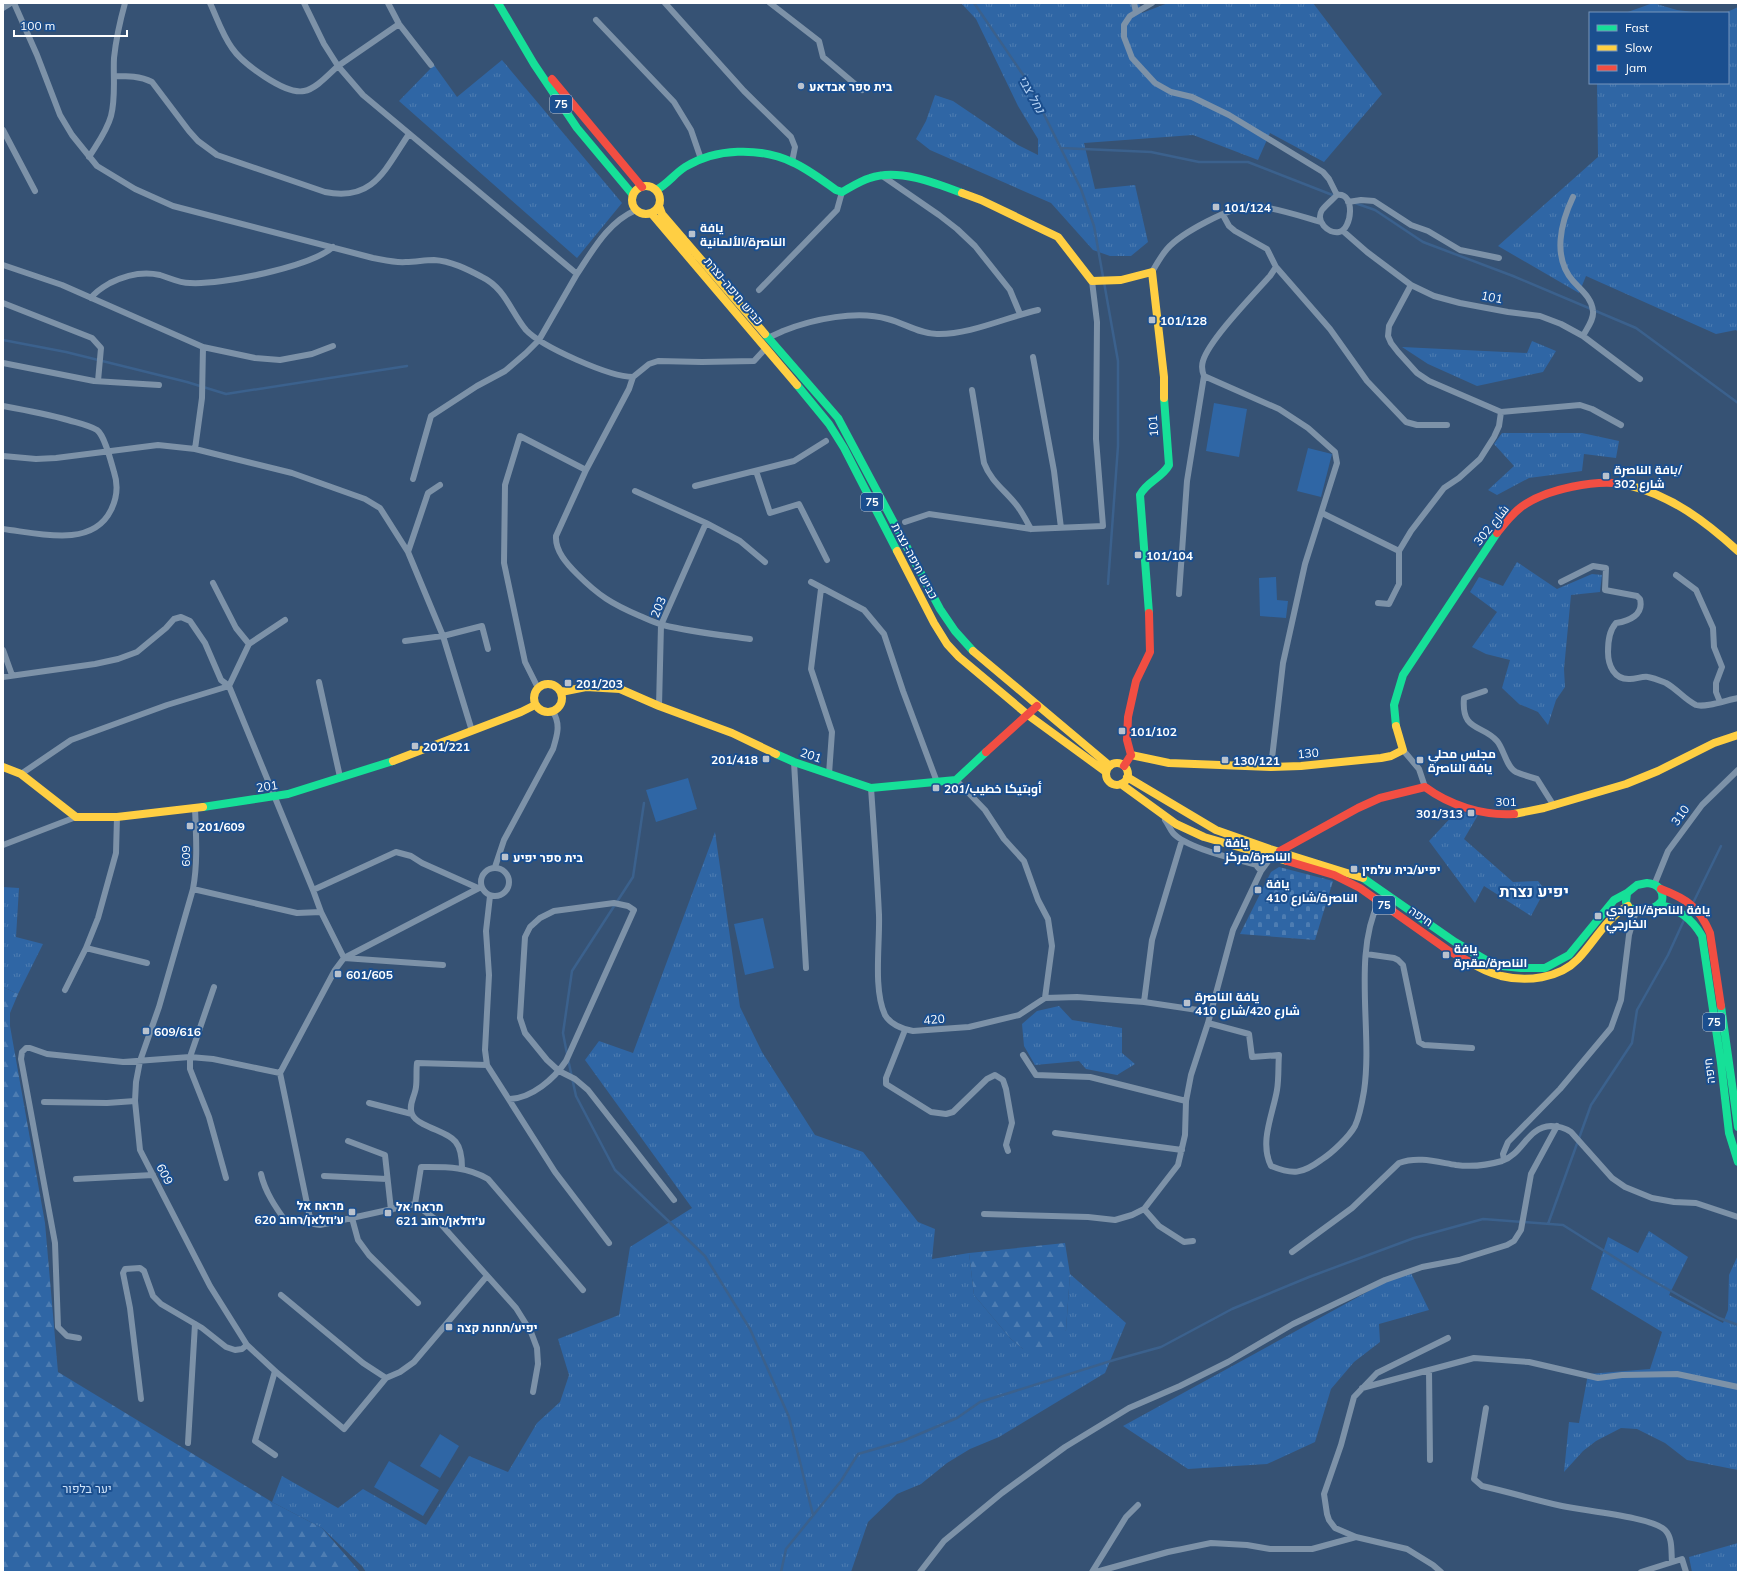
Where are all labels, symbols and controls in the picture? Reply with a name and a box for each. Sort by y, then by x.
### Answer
scale bar [14,12,127,38]
legend [1589,12,1729,84]
text: 100 m [20,18,55,33]
text: Fast [1625,20,1649,35]
text: Slow [1625,40,1653,55]
text: Jam [1625,60,1647,75]
water label: נחל צבי [1015,72,1049,117]
place label: בית ספר אבדאע [809,79,893,94]
marker: בית ספר אבדאע [796,81,806,91]
road number: 75 [550,95,572,113]
place label: 101/124 [1224,200,1271,215]
marker: 101/124 [1211,202,1221,212]
place label: يافة الناصرة/الألمانية [700,220,786,250]
marker: يافة الناصرة/الألمانية [687,229,697,239]
street label: כביש חיפה-נצרת [701,254,767,328]
street label: 101 [1480,288,1504,306]
place label: 101/128 [1160,313,1207,328]
marker: 101/128 [1147,315,1157,325]
street label: 101 [1145,415,1161,437]
place label: يافة الناصرة/ شارع 302 [1614,462,1683,493]
marker: يافة الناصرة/ شارع 302 [1601,471,1611,481]
road number: 75 [861,493,883,511]
street label: شارع 302 [1470,502,1513,549]
street label: כביש חיפה-נצרת [889,520,941,602]
place label: 101/104 [1146,548,1193,563]
marker: 101/104 [1133,550,1143,560]
street label: 203 [647,594,669,620]
place label: 201/203 [576,676,623,691]
marker: 201/203 [563,678,573,688]
place label: 101/102 [1130,724,1177,739]
marker: 101/102 [1117,726,1127,736]
place label: 201/221 [423,739,470,754]
marker: 201/221 [410,741,420,751]
street label: 201 [798,744,824,766]
street label: 130 [1297,745,1319,761]
place label: مجلس محلي يافة الناصرة [1428,746,1496,776]
place label: 201/418 [711,752,758,767]
place label: 130/121 [1233,753,1280,768]
marker: 201/418 [761,754,771,764]
marker: 130/121 [1220,755,1230,765]
marker: مجلس محلي يافة الناصرة [1415,755,1425,765]
street label: 201 [255,777,279,795]
place label: أوبتيكا خطيب/201 [944,781,1042,797]
marker: أوبتيكا خطيب/201 [931,783,941,793]
street label: 301 [1495,794,1517,809]
street label: 310 [1668,802,1692,828]
place label: 301/313 [1416,806,1463,821]
marker: 301/313 [1466,808,1476,818]
place label: 201/609 [198,819,245,834]
marker: 201/609 [185,821,195,831]
place label: يافة الناصرة/مركز [1224,835,1291,865]
marker: يافة الناصرة/مركز [1212,844,1222,854]
street label: 609 [178,845,193,867]
place label: בית ספר יפיע [513,850,584,865]
marker: בית ספר יפיע [500,852,510,862]
place label: יפיע/בית עלמין [1362,862,1441,877]
marker: יפיע/בית עלמין [1349,864,1359,874]
place label: يافة الناصرة/شارع 410 [1266,876,1358,907]
district label: יפיע נצרת [1499,881,1569,901]
marker: يافة الناصرة/شارع 410 [1253,885,1263,895]
road number: 75 [1373,896,1395,914]
place label: يافة الناصرة/الوادي الخارجي [1606,902,1711,934]
street label: חיפה [1406,903,1436,929]
marker: يافة الناصرة/الوادي الخارجي [1593,911,1603,921]
place label: يافة الناصرة/مقبرة [1454,941,1527,971]
marker: يافة الناصرة/مقبرة [1441,950,1451,960]
place label: 601/605 [346,967,393,982]
marker: 601/605 [333,969,343,979]
place label: يافة الناصرة شارع 420/شارع 410 [1195,989,1300,1020]
marker: يافة الناصرة شارع 420/شارع 410 [1182,998,1192,1008]
street label: 420 [923,1011,945,1027]
road number: 75 [1703,1013,1725,1031]
place label: 609/616 [154,1024,201,1039]
marker: 609/616 [141,1026,151,1036]
street label: חיפה [1700,1057,1718,1085]
street label: 609 [153,1161,177,1187]
place label: מראח אל ע׳וזלאן/רחוב 620 [255,1198,344,1227]
place label: מראח אל ע׳וזלאן/רחוב 621 [396,1199,485,1228]
marker: מראח אל ע׳וזלאן/רחוב 620 [347,1207,357,1217]
marker: מראח אל ע׳וזלאן/רחוב 621 [383,1208,393,1218]
place label: יפיע/תחנת קצה [457,1320,538,1335]
marker: יפיע/תחנת קצה [444,1322,454,1332]
park label: יער בלפור [62,1481,112,1496]

